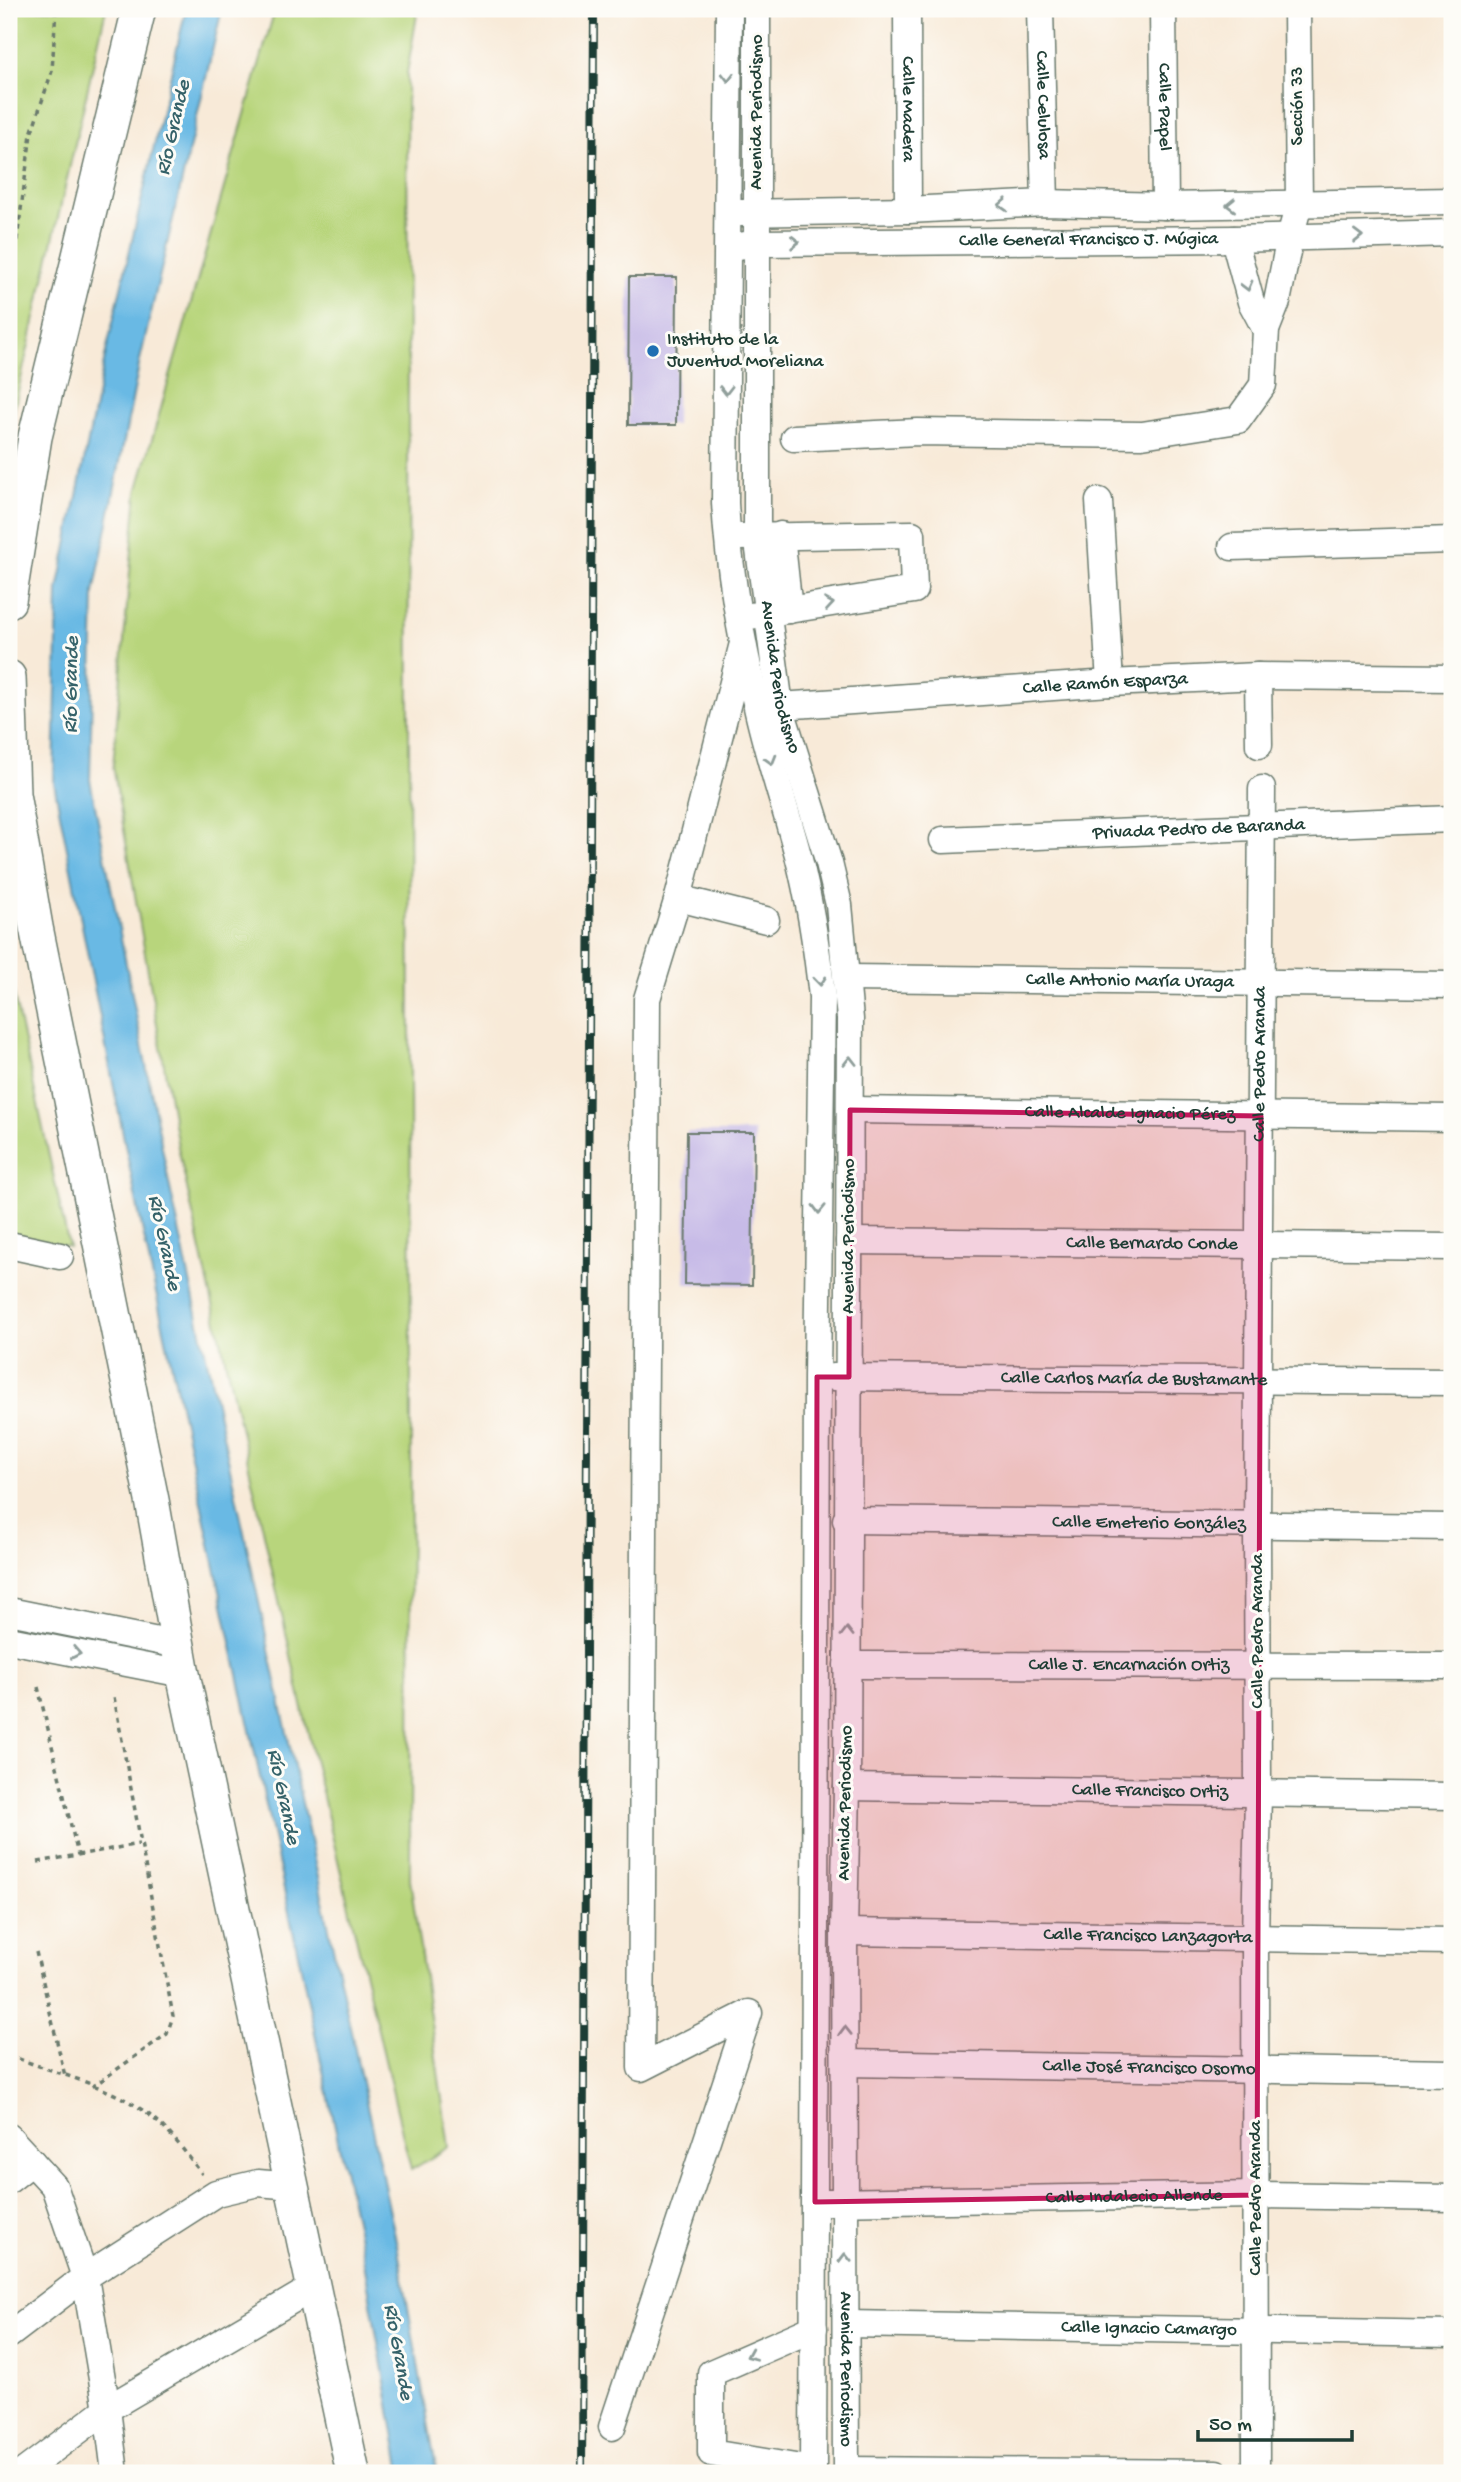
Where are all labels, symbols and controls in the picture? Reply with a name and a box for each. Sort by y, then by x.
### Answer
street label: Avenida Periodismo [746,34,769,190]
street label: Calle Celulosa [1030,50,1055,161]
street label: Calle Madera [896,56,919,163]
street label: Calle Papel [1152,63,1176,151]
street label: Sección 33 [1287,66,1310,145]
one-way arrow [720,72,736,83]
water label: Río Grande [152,77,198,178]
one-way arrow [998,197,1009,212]
one-way arrow [1225,197,1235,213]
street label: Calle General Francisco J. Múgica [959,228,1220,253]
one-way arrow [1353,228,1364,243]
one-way arrow [789,235,800,250]
one-way arrow [1239,280,1253,292]
place label: Instituto de la Juventud Moreliana [667,329,825,374]
marker: Instituto de la Juventud Moreliana [645,343,661,359]
one-way arrow [718,385,734,396]
one-way arrow [823,597,835,612]
street label: Avenida Periodismo [754,599,806,756]
water label: Río Grande [60,635,86,734]
street label: Calle Ramón Esparza [1022,668,1190,701]
one-way arrow [763,753,777,765]
street label: Privada Pedro de Baranda [1091,814,1307,845]
street label: Calle Antonio María Uraga [1026,969,1236,994]
one-way arrow [813,976,828,987]
street label: Calle Pedro Aranda [1248,985,1272,1142]
one-way arrow [842,1055,858,1066]
street label: Calle Alcalde Ignacio Pérez [1024,1101,1236,1127]
street label: Avenida Periodismo [838,1158,861,1314]
water label: Río Grande [141,1193,186,1294]
one-way arrow [811,1204,827,1214]
street label: Calle Bernardo Conde [1066,1232,1238,1256]
street label: Calle Carlos María de Bustamante [1001,1367,1268,1392]
street label: Calle Emeterio González [1052,1511,1247,1536]
street label: Calle Pedro Aranda [1247,1552,1270,1709]
one-way arrow [839,1626,855,1636]
one-way arrow [70,1645,82,1660]
street label: Calle J. Encarnación Ortiz [1029,1654,1230,1677]
street label: Avenida Periodismo [833,1725,859,1881]
water label: Río Grande [260,1747,305,1848]
street label: Calle Francisco Ortiz [1072,1779,1229,1804]
street label: Calle Francisco Lanzagorta [1043,1923,1254,1950]
one-way arrow [837,2025,853,2035]
street label: Calle José Francisco Osorno [1042,2055,1256,2081]
street label: Calle Pedro Aranda [1245,2119,1268,2276]
street label: Calle Indalecio Allende [1045,2184,1223,2210]
one-way arrow [837,2252,853,2263]
street label: Avenida Periodismo [834,2291,857,2447]
water label: Río Grande [376,2302,418,2403]
street label: Calle Ignacio Camargo [1061,2316,1237,2342]
one-way arrow [746,2347,758,2361]
scale bar [1198,2398,1352,2442]
text: 50 m [1209,2414,1252,2439]

